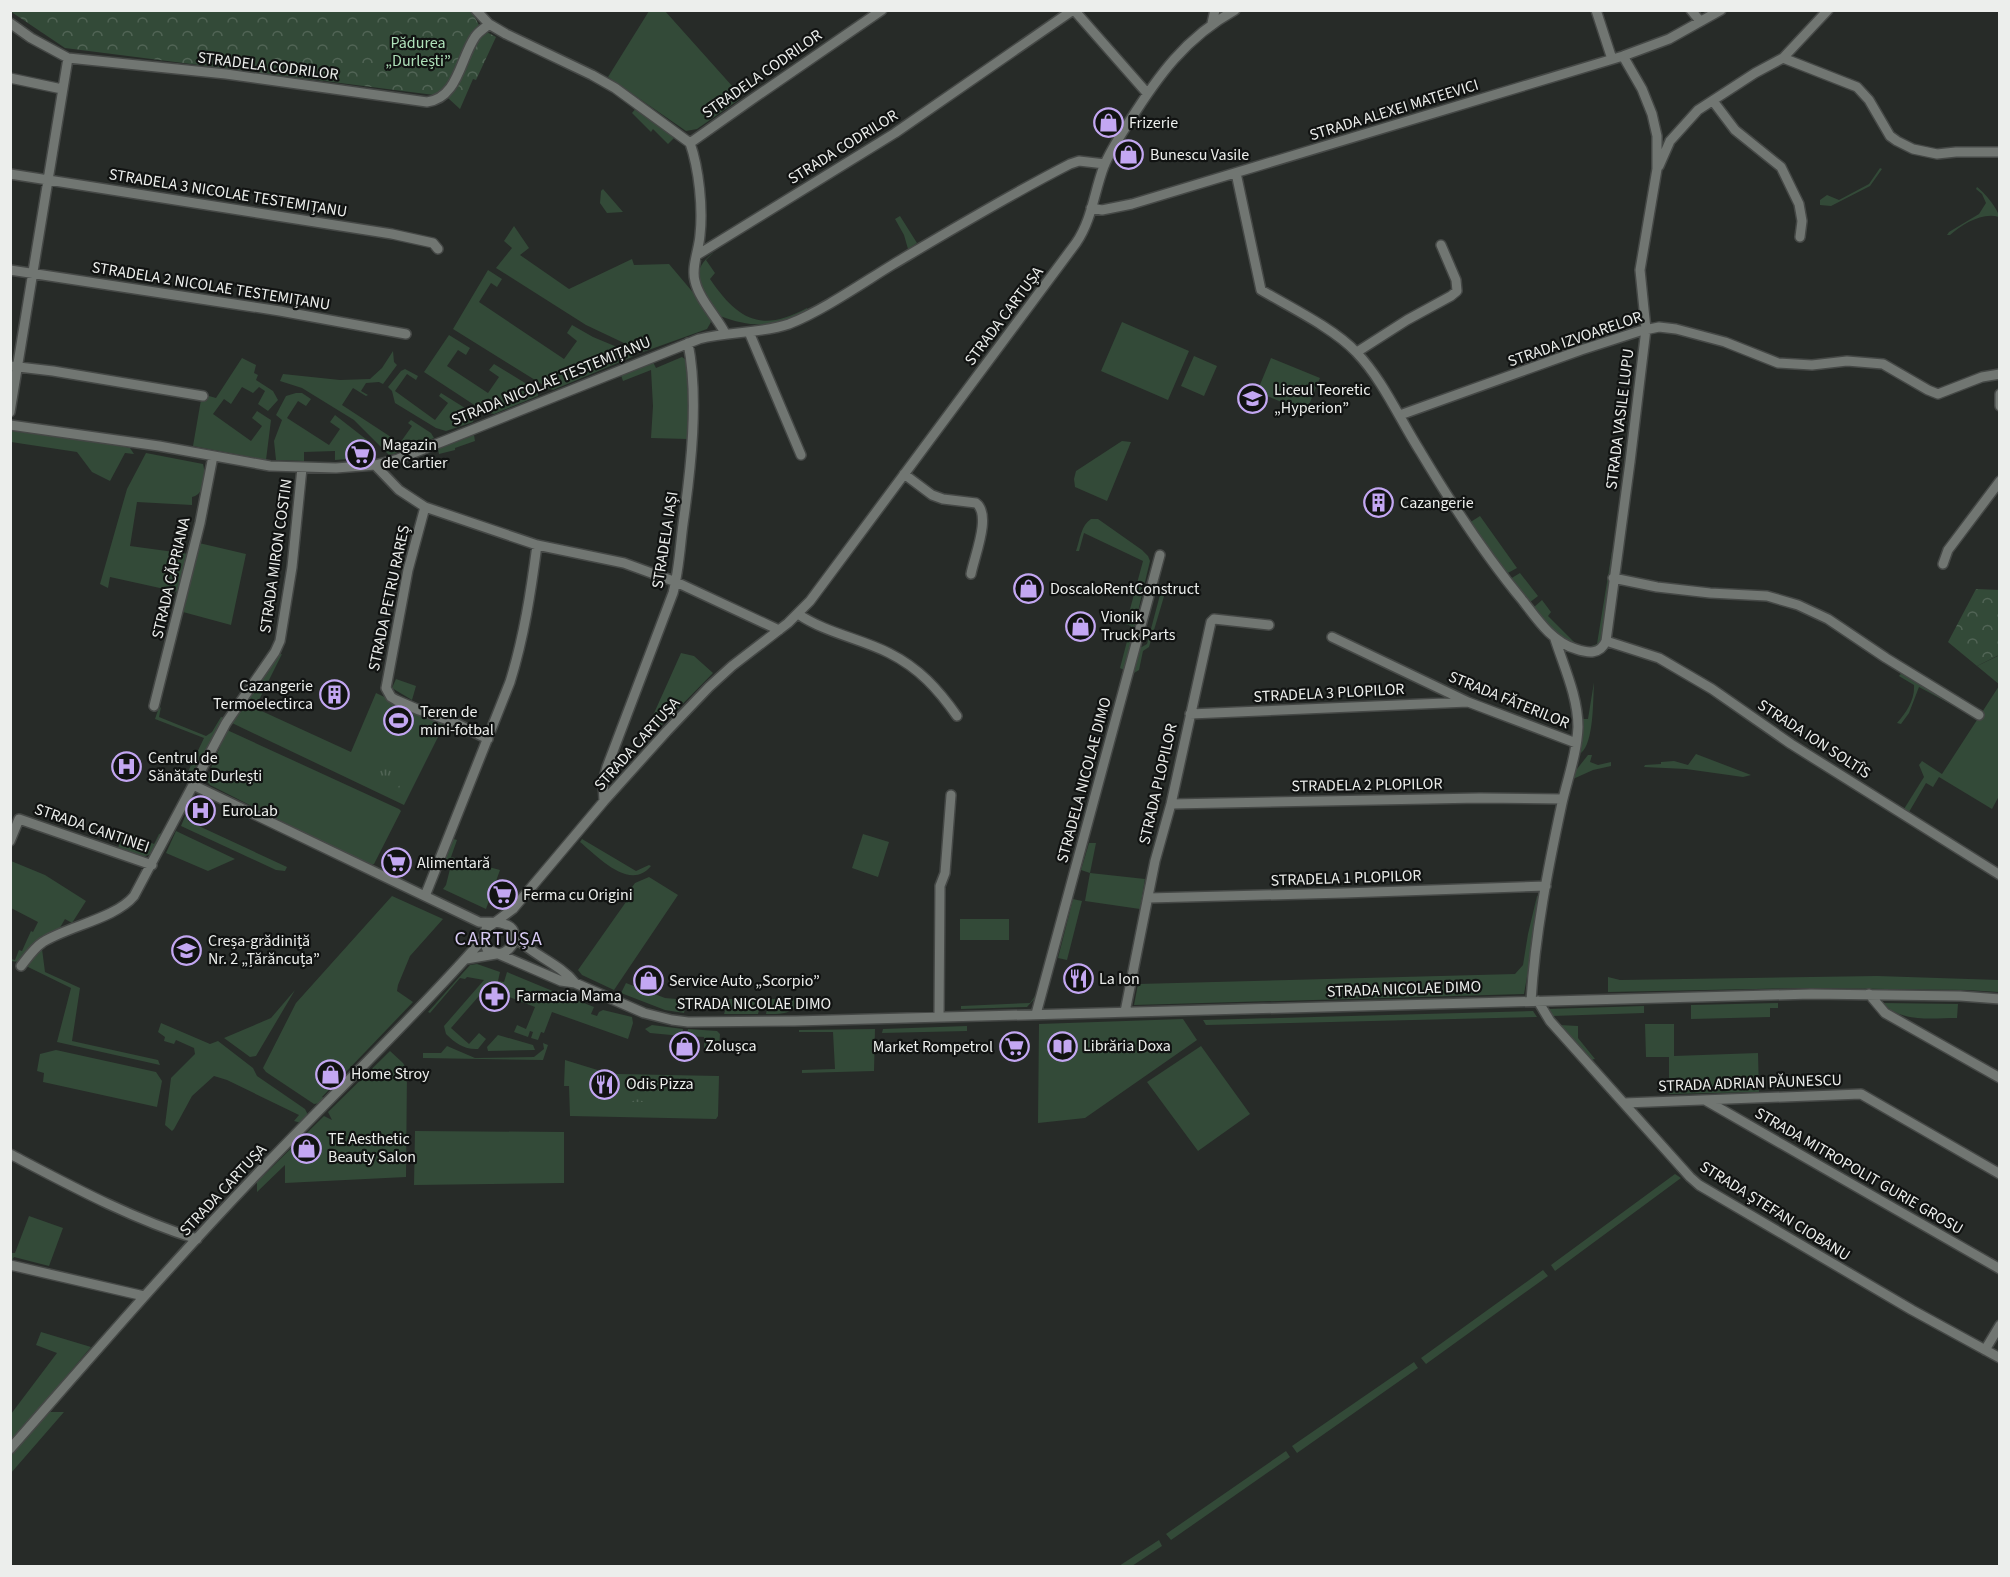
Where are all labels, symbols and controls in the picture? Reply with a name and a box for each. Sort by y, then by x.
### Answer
street label: STRADELA CODRILOR [698,24,826,124]
park label: Pădurea „Durlești” [385,32,451,72]
street label: STRADELA CODRILOR [196,46,340,86]
street label: STRADA ALEXEI MATEEVICI [1307,74,1481,146]
street label: STRADA CODRILOR [784,104,902,190]
shop icon: Frizerie [1092,107,1124,139]
place label: Frizerie [1129,112,1178,134]
shop icon: Bunescu Vasile [1113,139,1145,171]
place label: Bunescu Vasile [1150,144,1249,166]
street label: STRADELA 3 NICOLAE TESTEMIȚANU [107,163,349,223]
street label: STRADELA 2 NICOLAE TESTEMIȚANU [90,256,332,316]
street label: STRADA CARTUȘA [959,262,1049,370]
street label: STRADA IZVOARELOR [1505,306,1645,372]
street label: STRADA NICOLAE TESTEMIȚANU [448,331,654,431]
street label: STRADA VASILE LUPU [1600,347,1640,491]
place label: Liceul Teoretic „Hyperion” [1274,379,1371,419]
school or university icon: Liceul Teoretic „Hyperion” [1237,383,1269,415]
place label: Magazin de Cartier [382,434,448,474]
supermarket icon: Magazin de Cartier [345,438,377,470]
street label: STRADA MIRON COSTIN [254,477,298,635]
building icon: Cazangerie [1363,487,1395,519]
street label: STRADELA IAȘI [646,490,684,590]
place label: Cazangerie [1400,492,1474,514]
street label: STRADA CĂPRIANA [146,515,196,641]
street label: STRADA PETRU RAREȘ [363,523,415,673]
shop icon: DoscaloRentConstruct [1013,573,1045,605]
place label: DoscaloRentConstruct [1050,578,1200,600]
place label: Vionik Truck Parts [1101,606,1176,646]
shop icon: Vionik Truck Parts [1064,610,1096,642]
street label: STRADA FĂTERILOR [1445,666,1573,734]
place label: Cazangerie Termoelectirca [213,675,313,715]
street label: STRADELA 3 PLOPILOR [1253,678,1405,708]
building icon: Cazangerie Termoelectirca [318,679,350,711]
street label: STRADA CARTUȘA [589,692,685,795]
street label: STRADA ION SOLTÎS [1753,694,1875,784]
street label: STRADELA NICOLAE DIMO [1051,695,1117,865]
place label: Teren de mini-fotbal [420,701,494,741]
sports icon: Teren de mini-fotbal [383,705,415,737]
street label: STRADA PLOPILOR [1133,721,1183,847]
place label: Centrul de Sănătate Durlești [148,747,262,787]
hospital icon: Centrul de Sănătate Durlești [111,751,143,783]
street label: STRADELA 2 PLOPILOR [1291,773,1443,797]
hospital icon: EuroLab [185,795,217,827]
street label: STRADA CANTINEI [32,798,152,858]
place label: EuroLab [222,800,278,822]
supermarket icon: Alimentară [380,847,412,879]
place label: Alimentară [417,852,490,874]
street label: STRADELA 1 PLOPILOR [1270,864,1422,892]
supermarket icon: Ferma cu Origini [486,879,518,911]
place label: Ferma cu Origini [523,884,633,906]
district label: CARTUȘA [455,925,543,953]
place label: Creșa-grădiniță Nr. 2 „Țărăncuța” [208,930,320,970]
school or university icon: Creșa-grădiniță Nr. 2 „Țărăncuța” [171,934,203,966]
restaurant icon: La Ion [1062,963,1094,995]
shop icon: Service Auto „Scorpio” [632,965,664,997]
place label: La Ion [1099,968,1140,990]
place label: Service Auto „Scorpio” [669,970,820,992]
street label: STRADA NICOLAE DIMO [1326,975,1482,1003]
pharmacy icon: Farmacia Mama [479,980,511,1012]
place label: Farmacia Mama [516,985,622,1007]
street label: STRADA NICOLAE DIMO [677,993,831,1015]
shop icon: Zolușca [668,1030,700,1062]
library icon: Librăria Doxa [1046,1030,1078,1062]
supermarket icon: Market Rompetrol [998,1031,1030,1063]
place label: Zolușca [705,1035,757,1057]
place label: Librăria Doxa [1083,1035,1171,1057]
place label: Market Rompetrol [873,1036,993,1058]
shop icon: Home Stroy [314,1058,346,1090]
place label: Home Stroy [351,1063,430,1085]
restaurant icon: Odis Pizza [589,1068,621,1100]
street label: STRADA ADRIAN PĂUNESCU [1658,1069,1842,1097]
place label: Odis Pizza [626,1073,694,1095]
street label: STRADA MITROPOLIT GURIE GROSU [1751,1102,1967,1240]
place label: TE Aesthetic Beauty Salon [328,1128,416,1168]
shop icon: TE Aesthetic Beauty Salon [291,1132,323,1164]
street label: STRADA CARTUȘA [174,1139,272,1241]
street label: STRADA ȘTEFAN CIOBANU [1696,1156,1854,1266]

